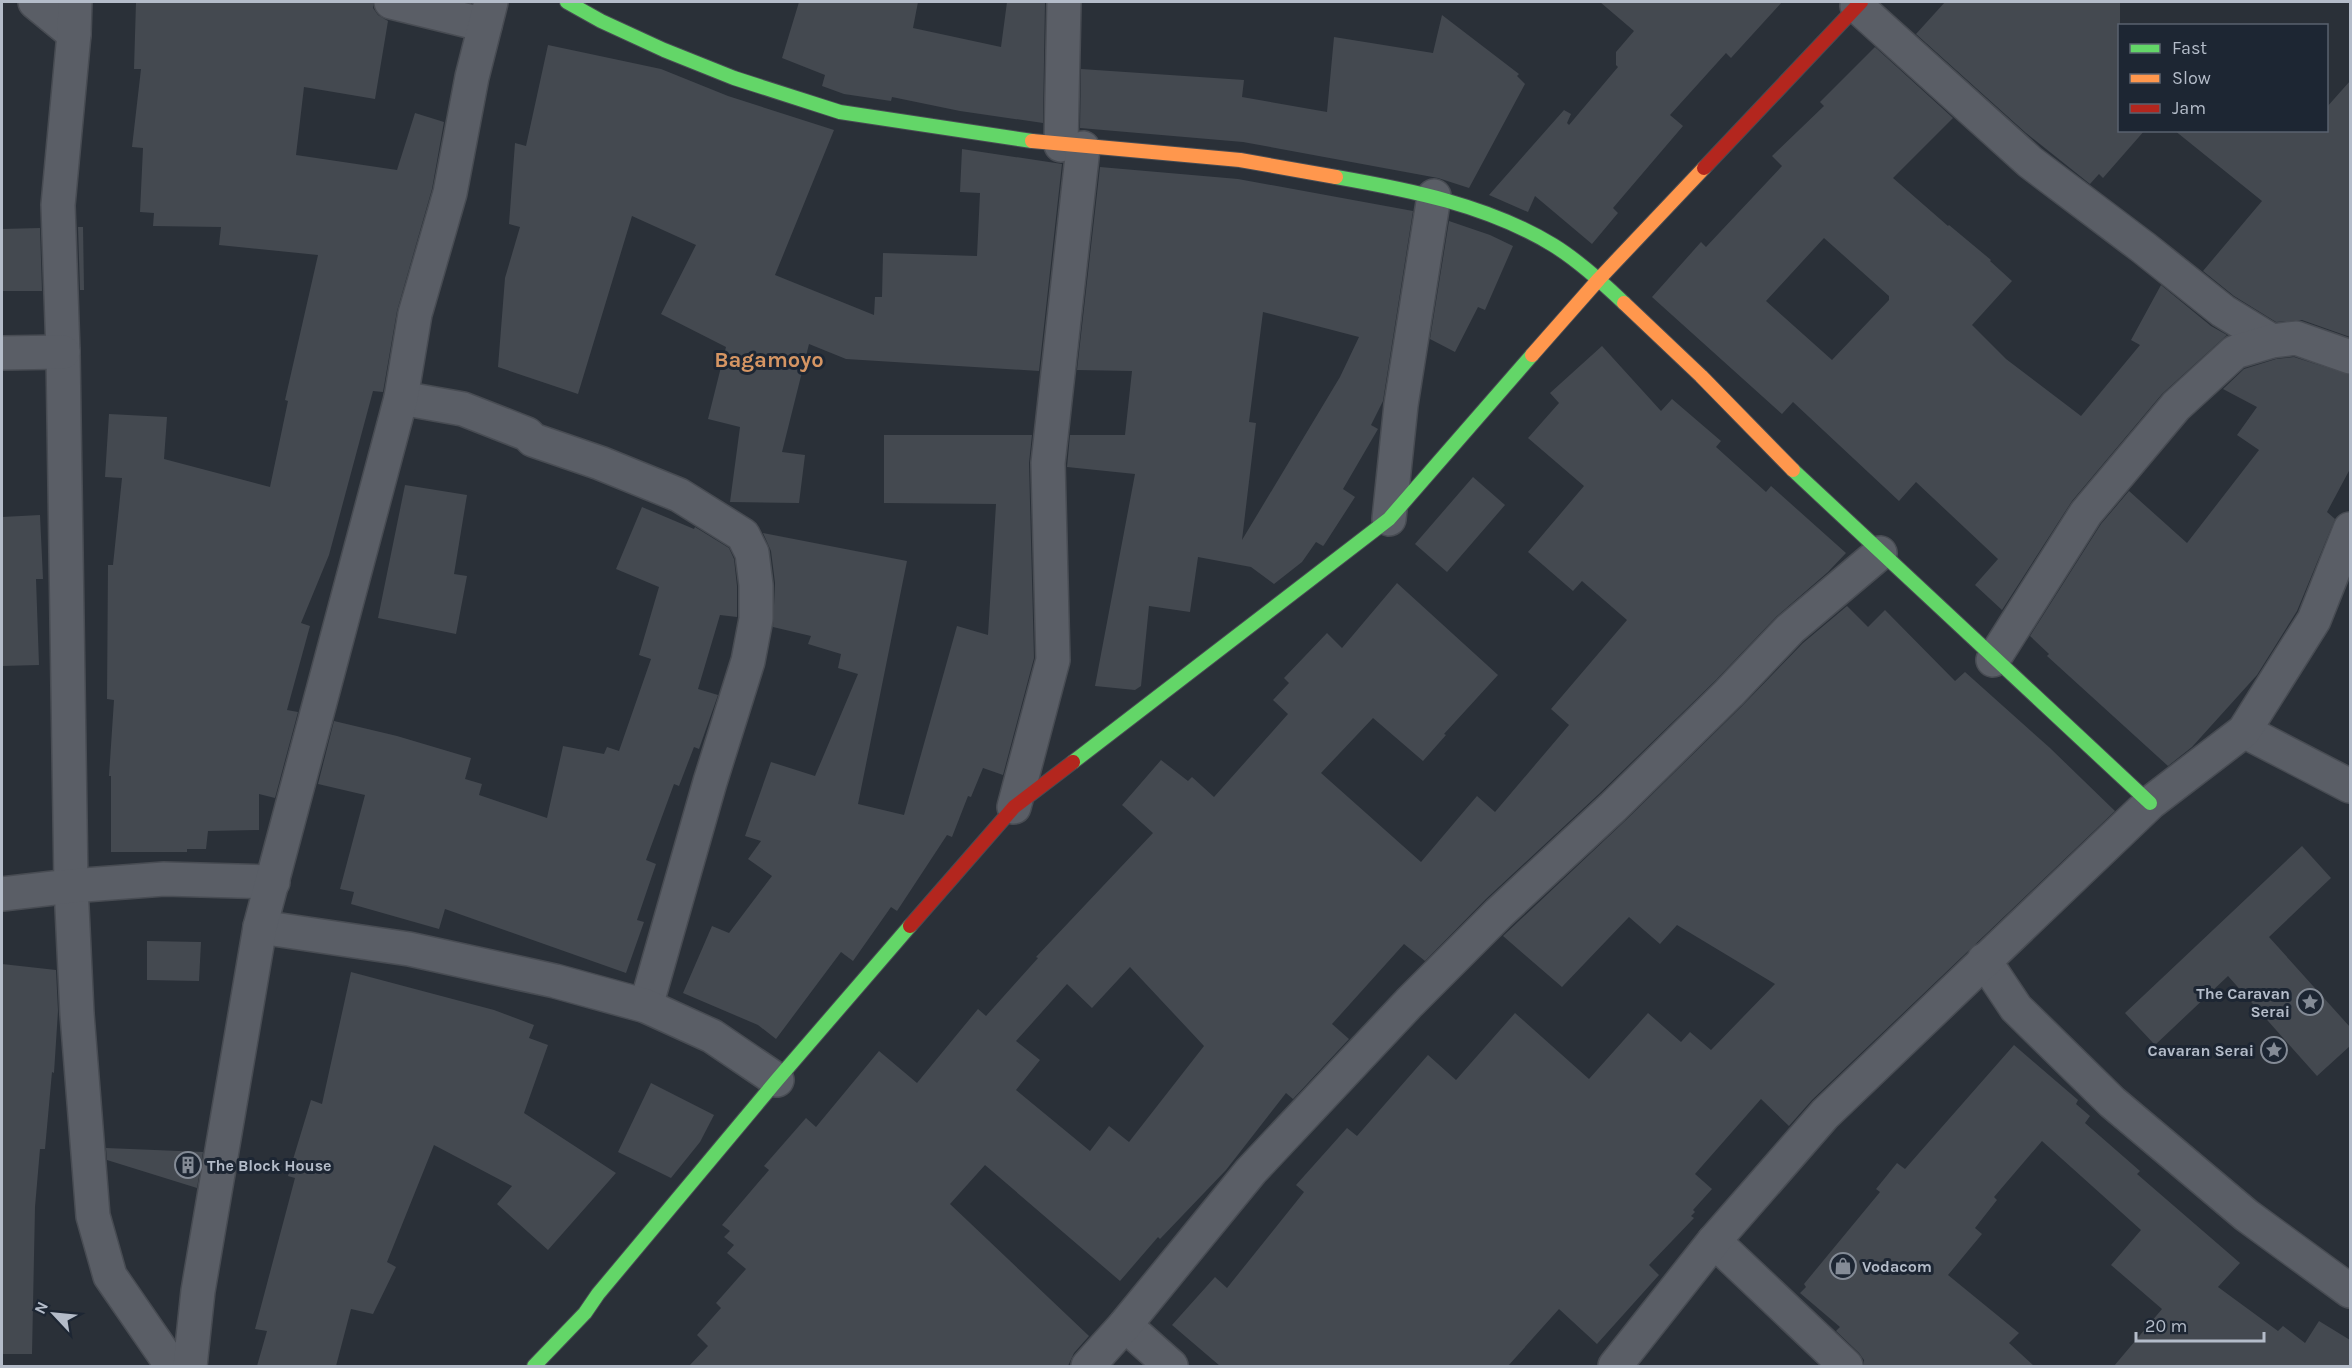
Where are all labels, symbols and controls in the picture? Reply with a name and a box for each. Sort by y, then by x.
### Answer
legend [2118,24,2328,132]
text: Fast [2172,37,2207,59]
text: Slow [2172,67,2211,89]
text: Jam [2172,97,2206,119]
district label: Bagamoyo [714,347,824,373]
place label: The Caravan Serai [2196,984,2290,1021]
place icon: The Caravan Serai [2295,987,2325,1017]
place icon: Cavaran Serai [2259,1035,2289,1065]
place label: Cavaran Serai [2148,1041,2254,1060]
building icon: The Block House [173,1150,203,1180]
place label: The Block House [207,1156,332,1175]
shop icon: Vodacom [1828,1251,1858,1281]
place label: Vodacom [1862,1257,1932,1276]
north arrow [24,1284,84,1344]
text: N [30,1298,52,1317]
scale bar [2136,1305,2264,1343]
text: 20 m [2145,1315,2187,1337]

